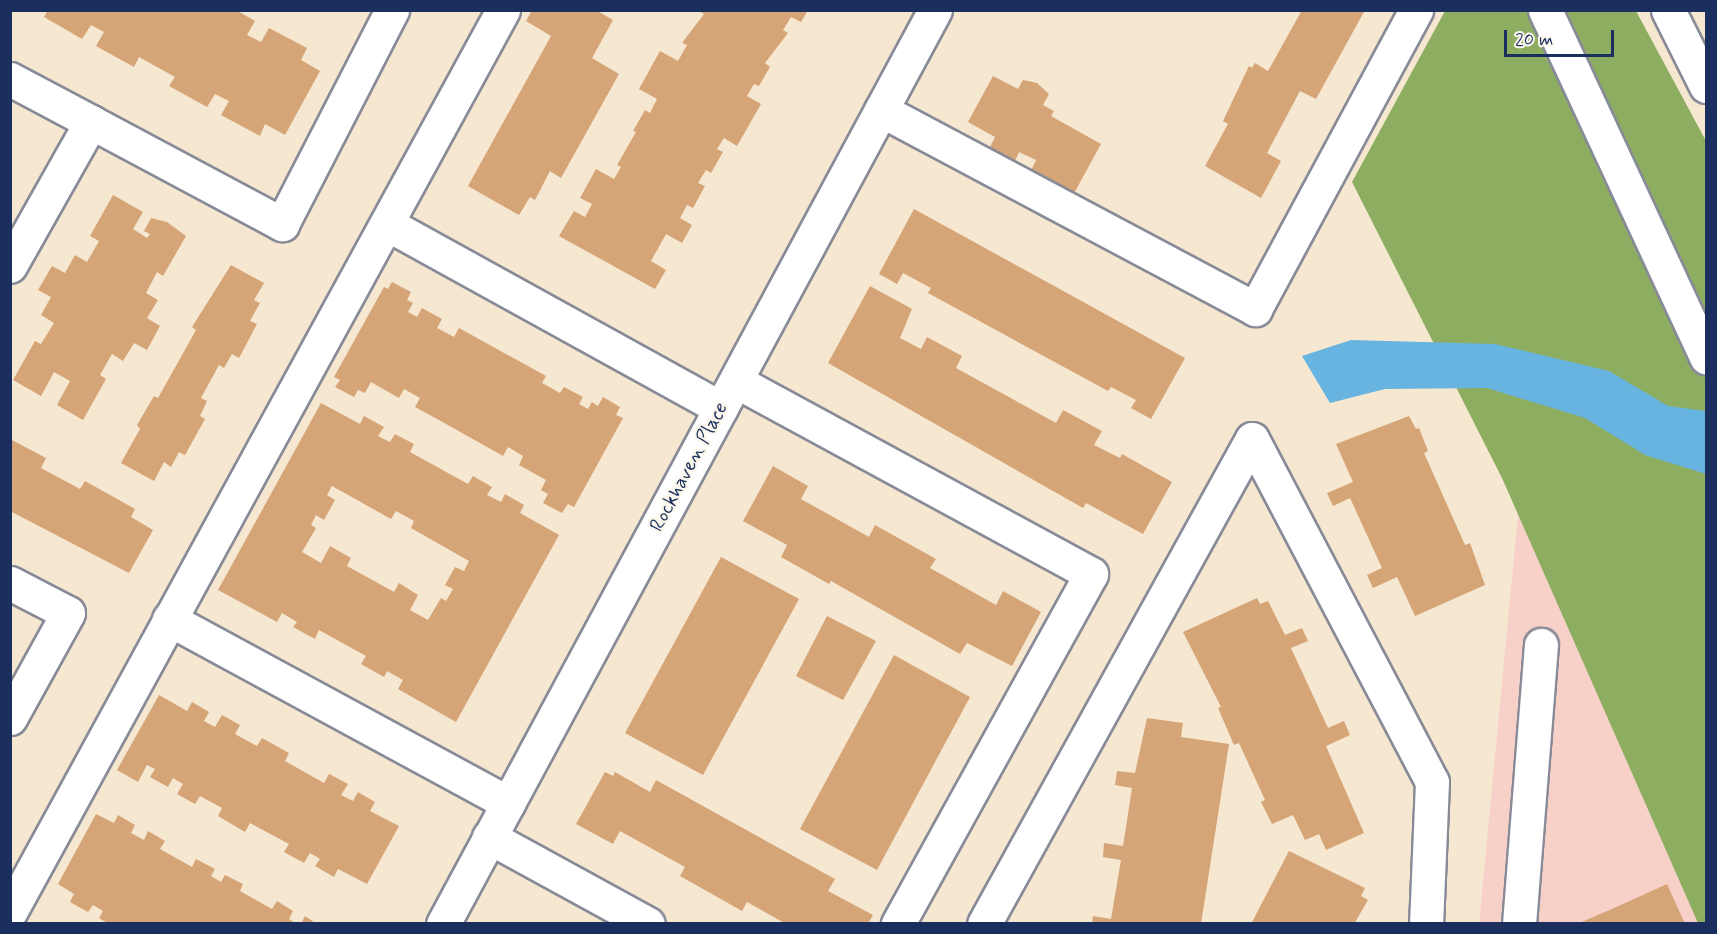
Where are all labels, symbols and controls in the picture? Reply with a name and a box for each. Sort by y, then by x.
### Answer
scale bar [1507,18,1616,56]
text: 20 m [1515,28,1553,52]
street label: Rockhaven Place [645,398,733,536]

